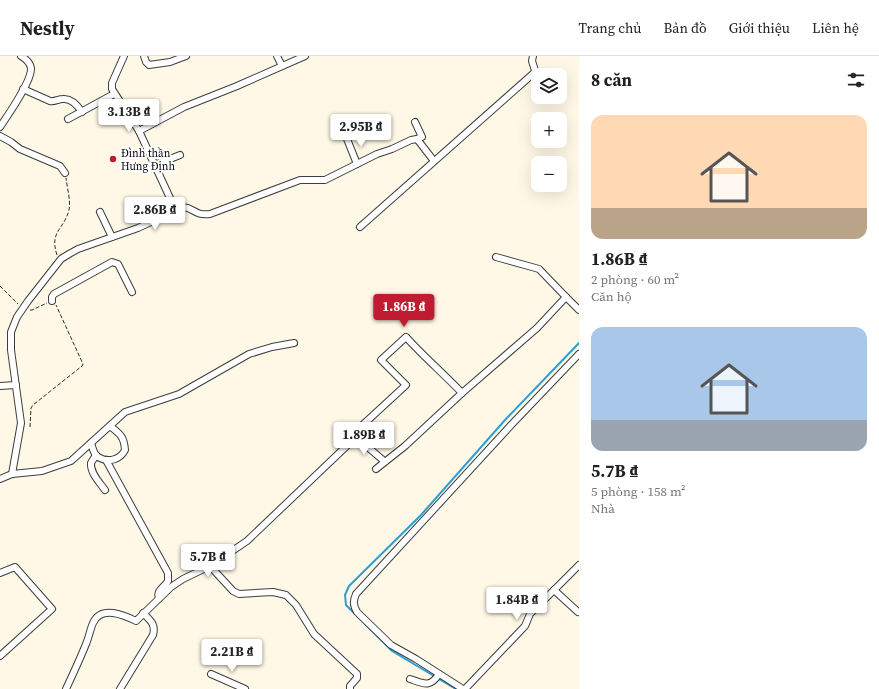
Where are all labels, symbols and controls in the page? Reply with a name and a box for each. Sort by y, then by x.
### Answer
text: Nestly [20,15,75,41]
text: Trang chủ [578,18,642,38]
text: Bản đồ [664,18,707,38]
text: Giới thiệu [729,18,790,38]
text: Liên hệ [812,18,859,38]
map controls [531,68,567,192]
button: layers [531,68,567,104]
text: 8 căn [591,68,632,92]
icon: filters [845,69,867,91]
pin: 3.13B ₫ [92,99,166,133]
text: 3.13B ₫ [107,103,151,120]
button: + [531,112,567,148]
pin: 2.95B ₫ [324,114,398,148]
text: 2.95B ₫ [339,118,383,135]
icon: home [693,141,765,213]
place label: Đình thần Hưng Định [121,146,176,174]
marker: Đình thần Hưng Định [108,154,118,164]
button: − [531,156,567,192]
pin: 2.86B ₫ [118,197,192,231]
text: 2.86B ₫ [133,201,177,218]
text: 1.86B ₫ [591,247,648,271]
text: 2 phòng · 60 m² [591,271,679,288]
text: Căn hộ [591,288,632,305]
pin: 1.86B ₫ [367,294,441,328]
text: 1.86B ₫ [382,298,426,315]
icon: home [693,353,765,425]
pin: 1.89B ₫ [327,422,401,456]
text: 1.89B ₫ [342,426,386,443]
text: 5.7B ₫ [591,459,638,483]
text: 5 phòng · 158 m² [591,483,686,500]
text: Nhà [591,500,615,517]
pin: 5.7B ₫ [175,544,241,578]
text: 5.7B ₫ [190,548,226,565]
pin: 1.84B ₫ [480,587,554,621]
text: 1.84B ₫ [495,591,539,608]
pin: 2.21B ₫ [195,639,269,673]
text: 2.21B ₫ [210,643,254,660]

